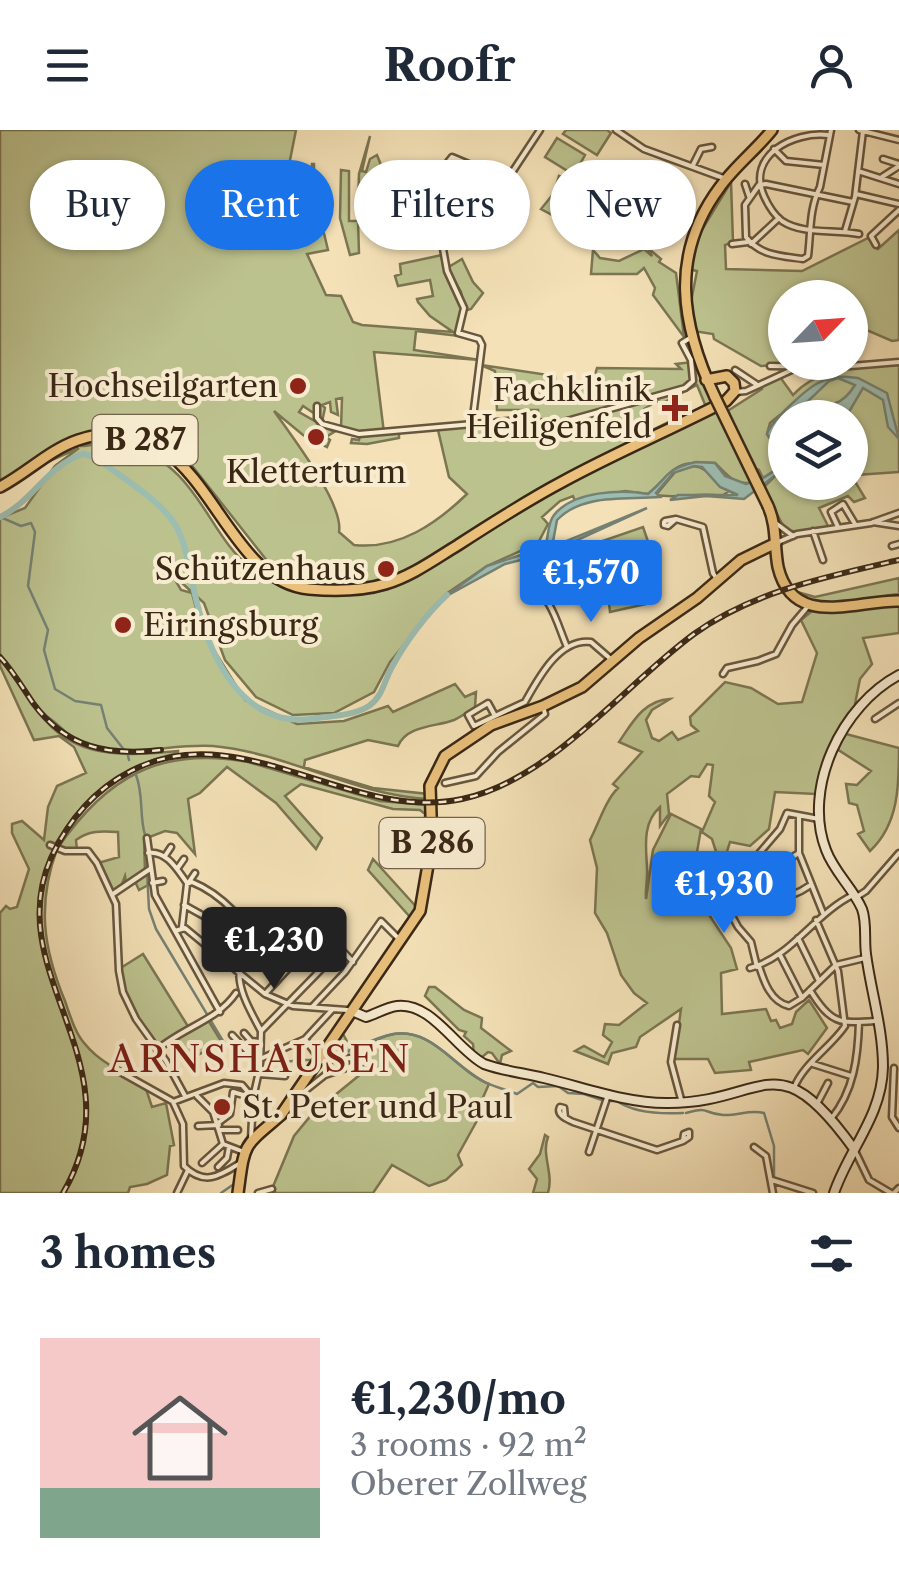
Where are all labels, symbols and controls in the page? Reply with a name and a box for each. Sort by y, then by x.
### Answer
text: Roofr [383,37,516,93]
icon: menu [40,38,95,93]
icon: person [804,38,859,93]
chip: Buy [30,160,165,250]
chip: Rent [185,160,334,250]
chip: Filters [354,160,530,250]
chip: New [550,160,696,250]
north arrow [768,280,868,380]
map controls [768,280,868,500]
place label: Hochseilgarten [47,366,278,405]
place label: Fachklinik Heiligenfeld [466,370,653,446]
marker: Hochseilgarten [287,375,309,397]
marker: Fachklinik Heiligenfeld [662,395,688,421]
button: layers [768,400,868,500]
road number: B 287 [92,415,198,465]
marker: Kletterturm [305,426,327,448]
place label: Kletterturm [226,452,407,491]
pin: €1,570 [510,540,672,625]
place label: Schützenhaus [154,549,366,588]
text: €1,570 [542,553,640,592]
marker: Schützenhaus [375,558,397,580]
place label: Eiringsburg [143,605,319,644]
marker: Eiringsburg [112,614,134,636]
road number: B 286 [380,818,484,868]
pin: €1,930 [643,851,805,936]
text: €1,930 [674,864,774,903]
pin: €1,230 [193,907,355,992]
text: €1,230 [224,920,324,959]
district label: ARNSHAUSEN [107,1035,412,1082]
place label: St. Peter und Paul [242,1087,513,1126]
marker: St. Peter und Paul [211,1096,233,1118]
icon: filters [804,1226,859,1281]
text: 3 homes [40,1227,216,1279]
text: €1,230/mo [350,1373,566,1425]
icon: home [120,1378,240,1498]
text: 3 rooms · 92 m² [350,1425,587,1464]
text: Oberer Zollweg [350,1464,587,1503]

